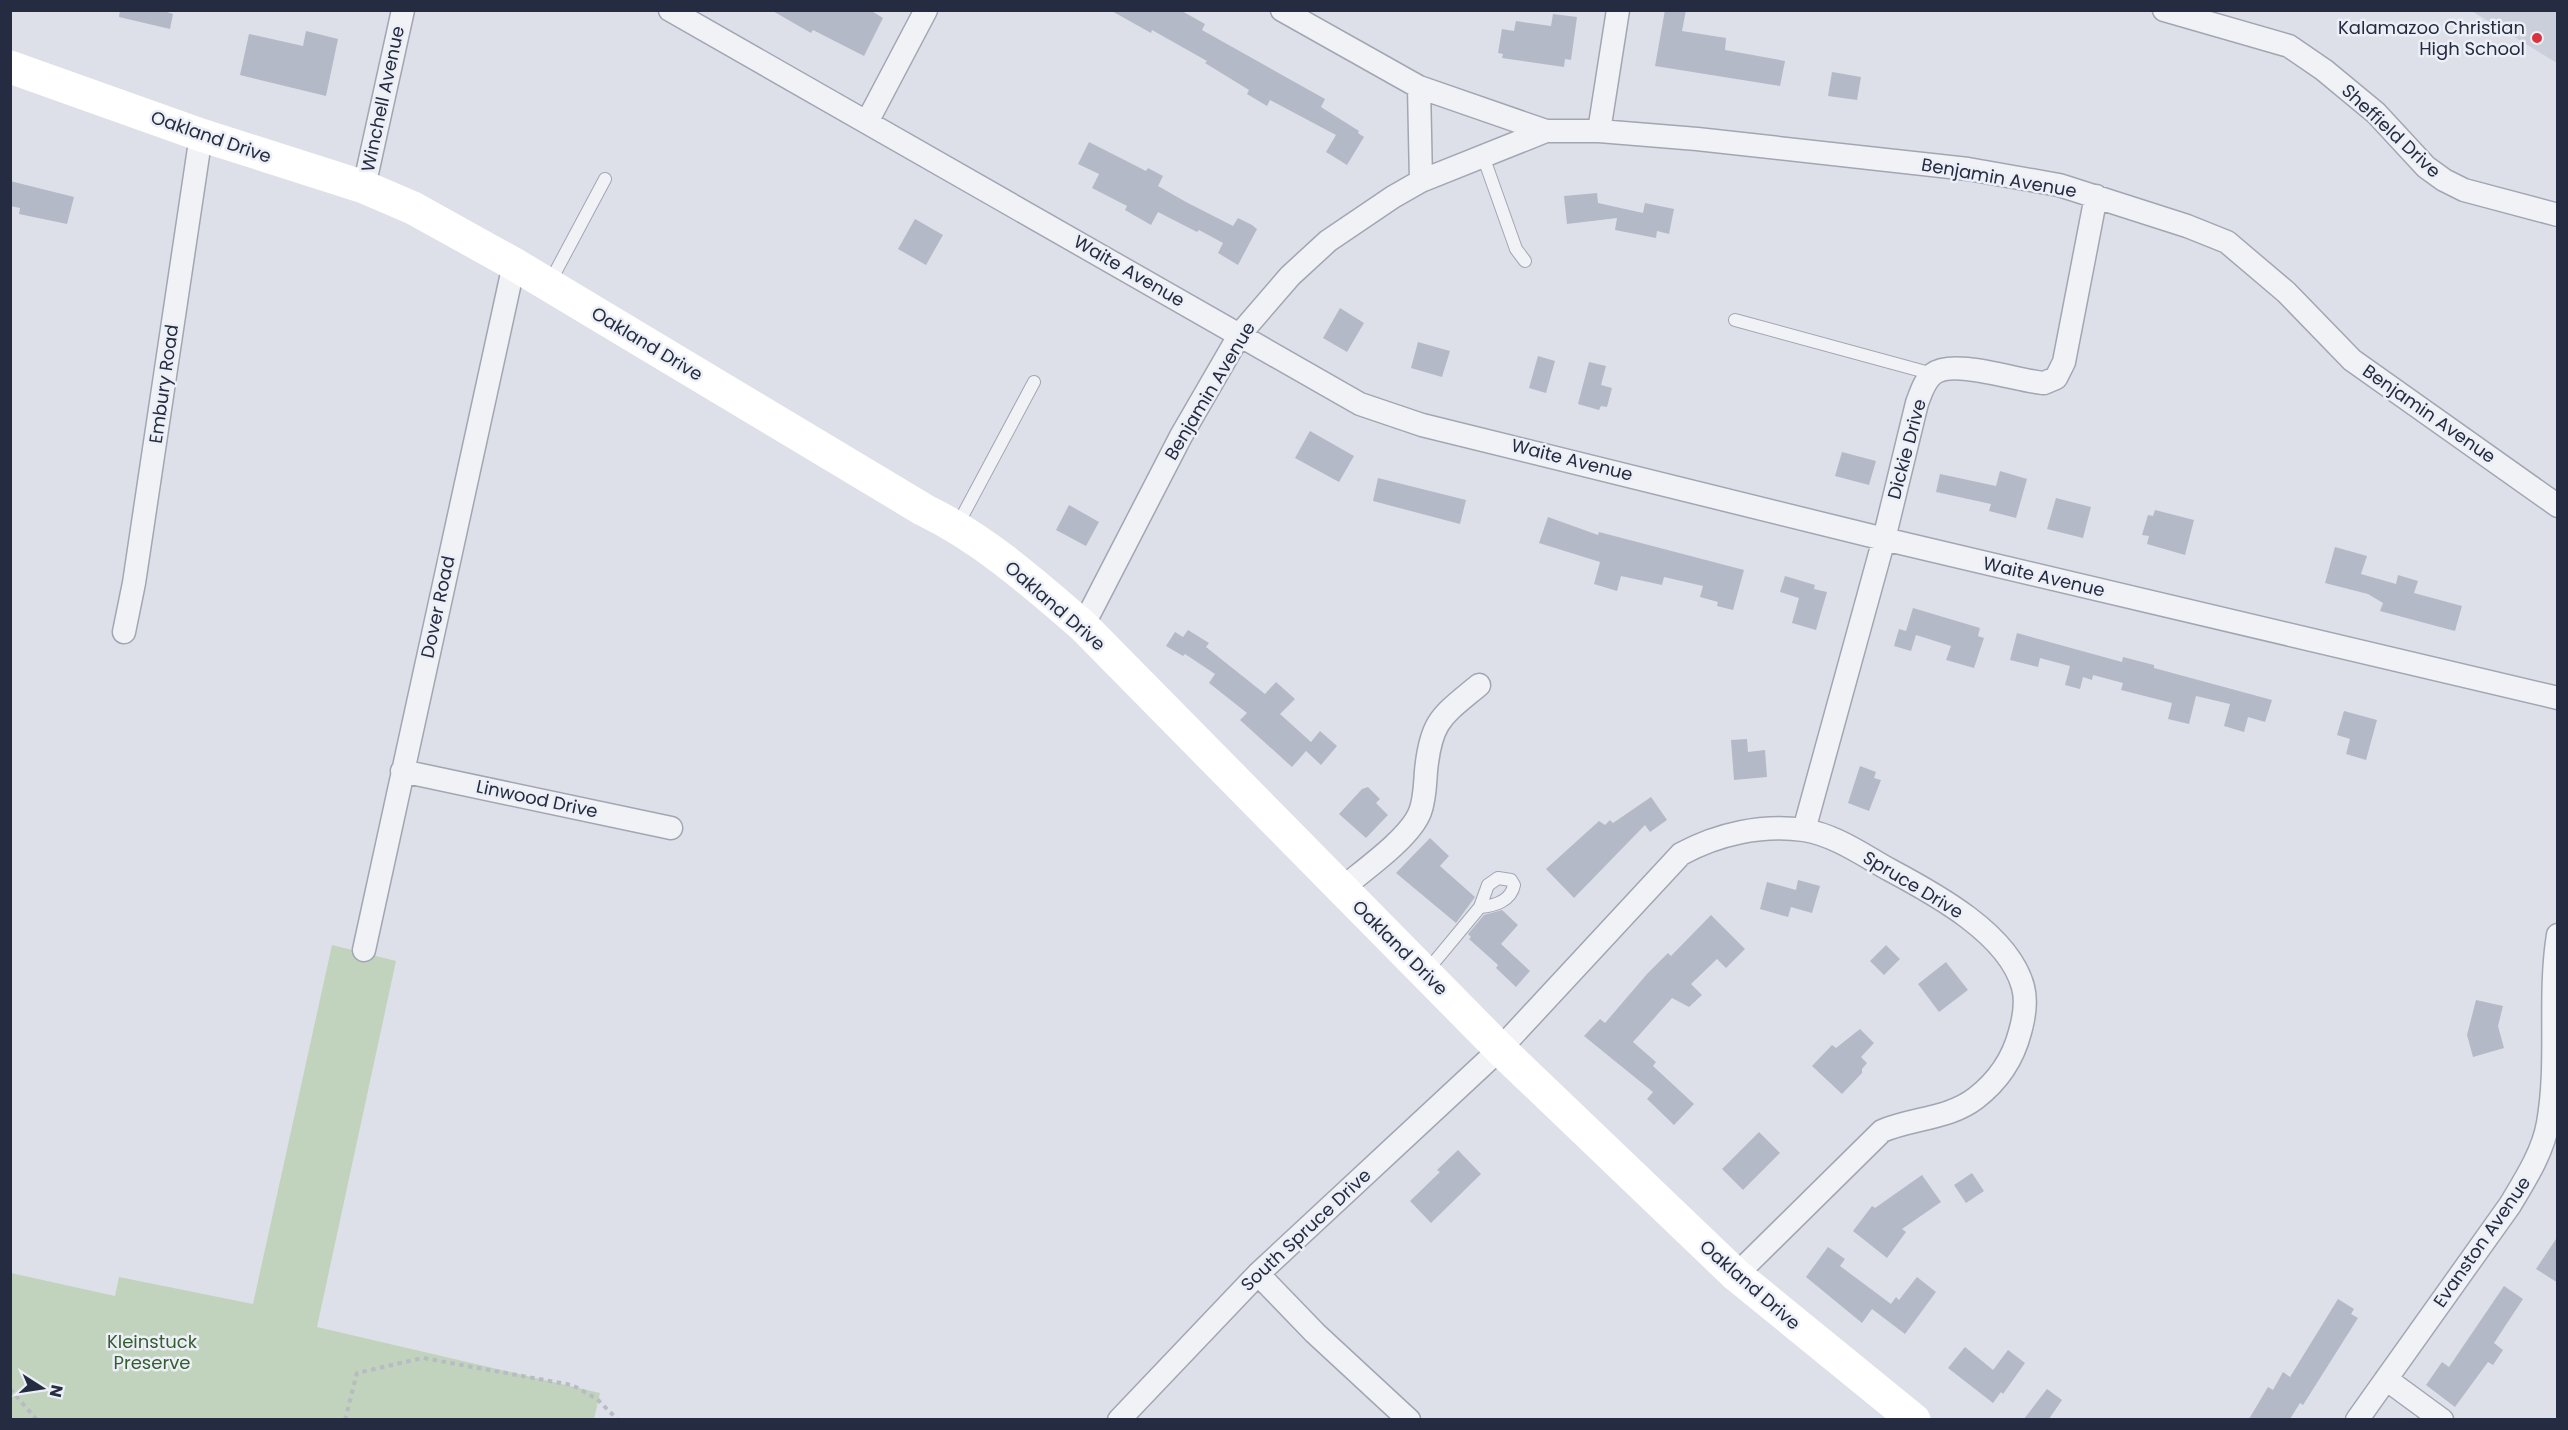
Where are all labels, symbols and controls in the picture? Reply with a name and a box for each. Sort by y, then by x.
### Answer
place label: Kalamazoo Christian High School [2338,15,2525,61]
street label: Winchell Avenue [355,24,410,174]
marker: Kalamazoo Christian High School [2530,31,2544,45]
street label: Sheffield Drive [2336,78,2446,183]
street label: Oakland Drive [148,104,275,169]
street label: Benjamin Avenue [1919,152,2079,203]
street label: Waite Avenue [1069,229,1189,312]
street label: Oakland Drive [587,300,708,387]
street label: Benjamin Avenue [1158,317,1261,465]
street label: Embury Road [143,323,184,445]
street label: Benjamin Avenue [2358,358,2501,469]
street label: Dickie Drive [1881,396,1932,502]
street label: Waite Avenue [1509,432,1635,487]
street label: Waite Avenue [1981,550,2107,603]
street label: Dover Road [414,554,461,660]
street label: Oakland Drive [1000,555,1111,656]
street label: Linwood Drive [474,773,600,824]
street label: Spruce Drive [1858,845,1968,924]
street label: Oakland Drive [1347,894,1454,1001]
street label: South Spruce Drive [1235,1163,1376,1297]
street label: Evanston Avenue [2427,1171,2536,1312]
street label: Oakland Drive [1695,1234,1806,1335]
park label: Kleinstuck Preserve [107,1329,198,1375]
north arrow [12,1358,72,1418]
text: N [44,1383,69,1399]

